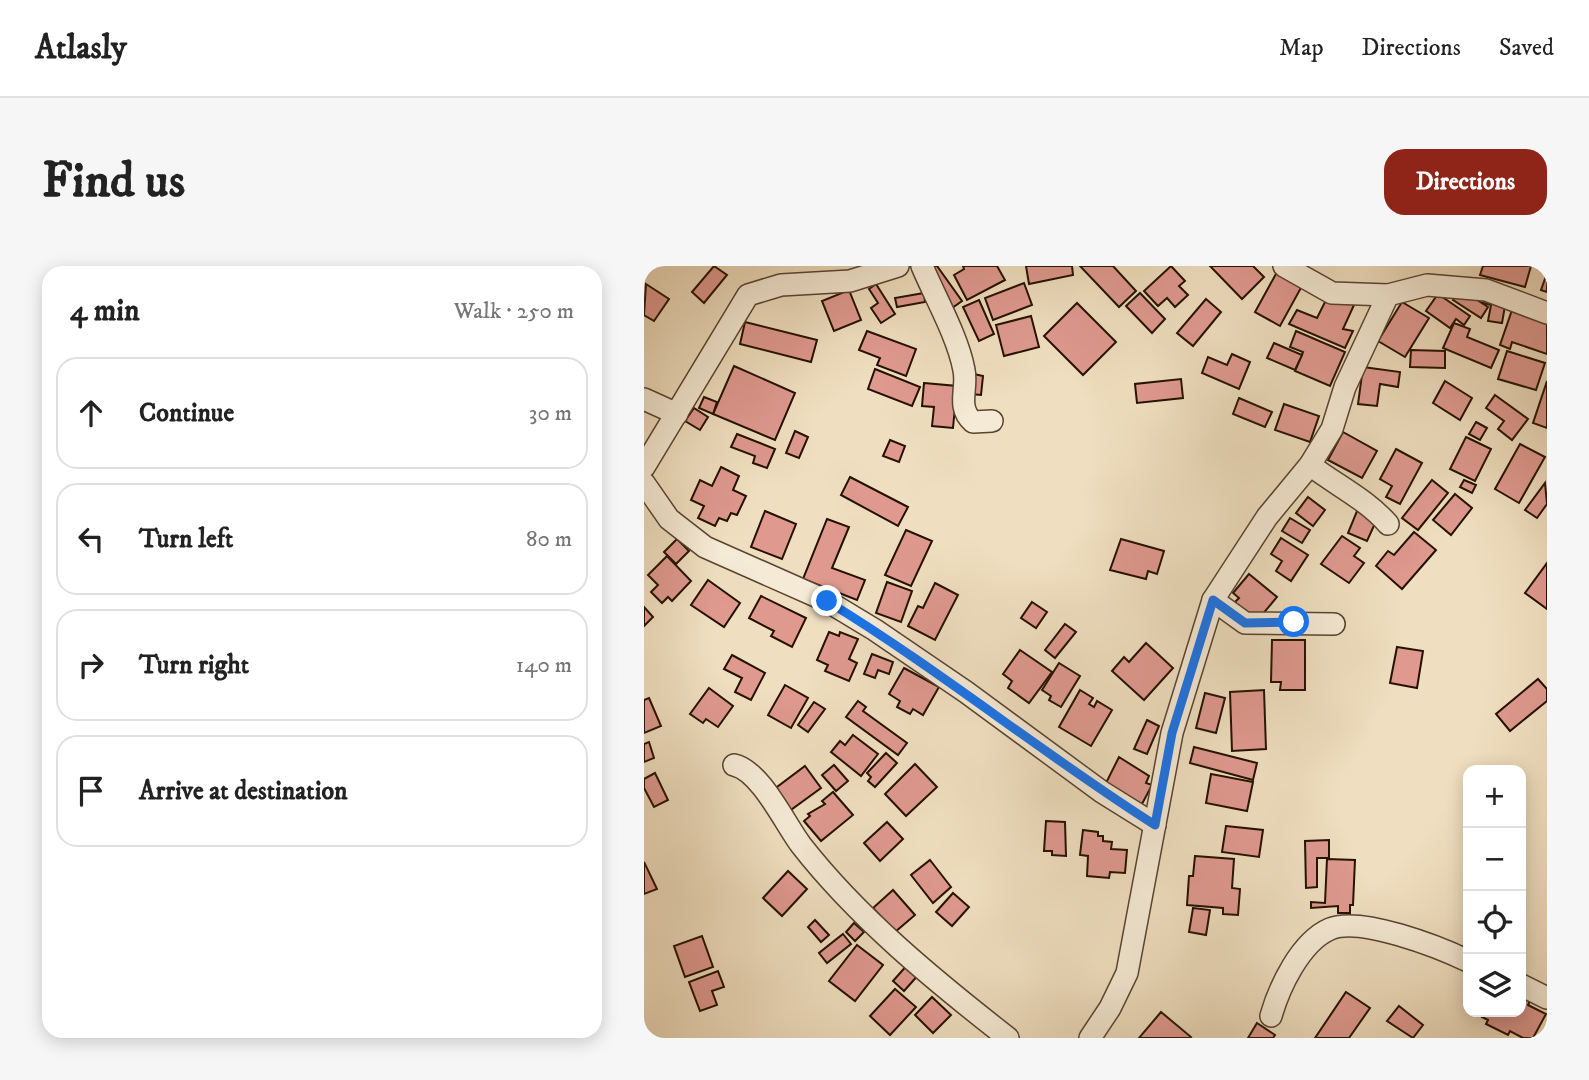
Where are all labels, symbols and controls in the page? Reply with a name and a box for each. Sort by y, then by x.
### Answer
text: Atlasly [35,28,127,69]
text: Map [1279,33,1324,63]
text: Directions [1362,33,1461,63]
text: Saved [1499,33,1554,63]
button: Directions [1384,149,1547,215]
text: Find us [42,151,185,213]
text: 4 min [70,293,140,330]
text: Walk · 250 m [454,297,574,326]
icon: ahead [72,394,110,432]
text: Continue [139,397,234,430]
text: 30 m [529,399,572,428]
icon: left [72,520,110,558]
text: Turn left [139,523,233,556]
text: 80 m [526,525,572,554]
route end [811,585,842,616]
route start [1278,606,1309,637]
icon: right [72,646,110,684]
text: Turn right [139,649,249,682]
text: 140 m [516,651,572,680]
map controls [1463,765,1526,1017]
button: + [1463,765,1526,828]
icon: arrive [72,772,110,810]
text: Arrive at destination [139,775,348,808]
button: − [1463,828,1526,891]
button: locate [1463,891,1526,954]
button: layers [1463,954,1526,1017]

